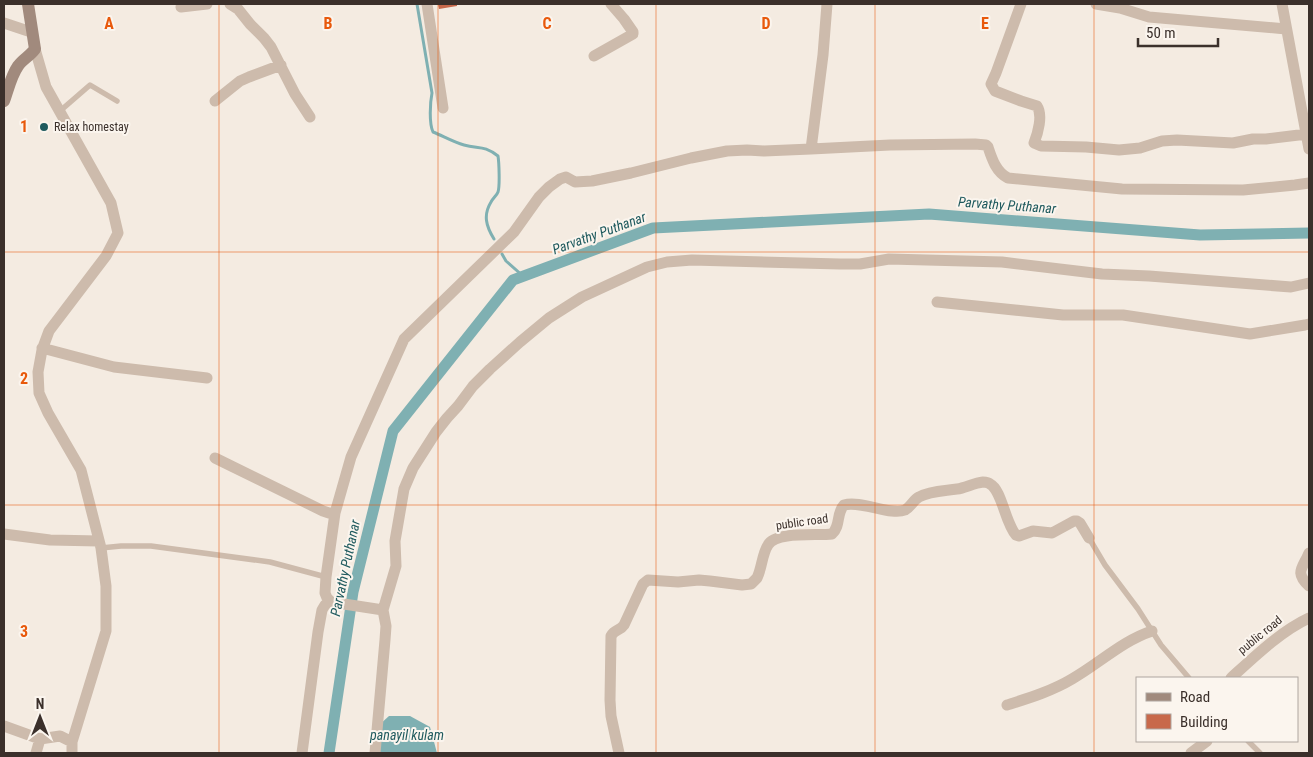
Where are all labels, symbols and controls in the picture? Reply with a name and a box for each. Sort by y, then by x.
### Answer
text: A [104,14,114,33]
text: B [324,14,333,33]
text: C [542,14,552,33]
text: D [761,14,771,33]
text: E [981,14,989,33]
scale bar [1138,15,1218,47]
text: 50 m [1146,24,1176,42]
text: 1 [20,117,28,136]
place label: Relax homestay [54,120,129,134]
marker: Relax homestay [38,121,50,133]
water label: Parvathy Puthanar [957,194,1057,216]
water label: Parvathy Puthanar [550,208,649,257]
text: 2 [20,369,28,388]
street label: public road [775,511,829,533]
water label: Parvathy Puthanar [327,517,363,618]
street label: public road [1235,613,1285,657]
text: 3 [20,622,28,641]
legend [1136,677,1298,742]
text: Road [1180,688,1210,706]
north arrow [15,692,65,742]
text: N [36,696,44,712]
text: Building [1180,713,1228,731]
water label: panayil kulam [369,727,444,743]

